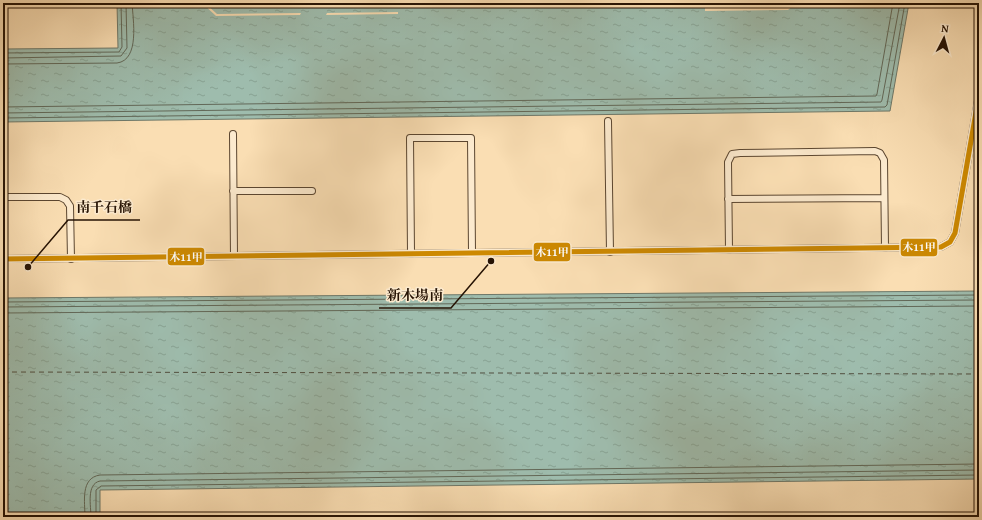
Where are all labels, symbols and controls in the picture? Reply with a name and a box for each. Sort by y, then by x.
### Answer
north arrow [924,18,964,58]
text: N [941,20,950,36]
callout: 南千石橋 [68,194,140,220]
text: 南千石橋 [76,197,132,217]
line badge: 木11甲 [900,238,938,257]
text: 木11甲 [902,239,936,255]
line badge: 木11甲 [533,242,571,262]
text: 木11甲 [535,244,569,260]
line badge: 木11甲 [167,247,205,266]
text: 木11甲 [169,249,203,265]
callout: 新木場南 [379,282,451,308]
text: 新木場南 [387,285,443,305]

